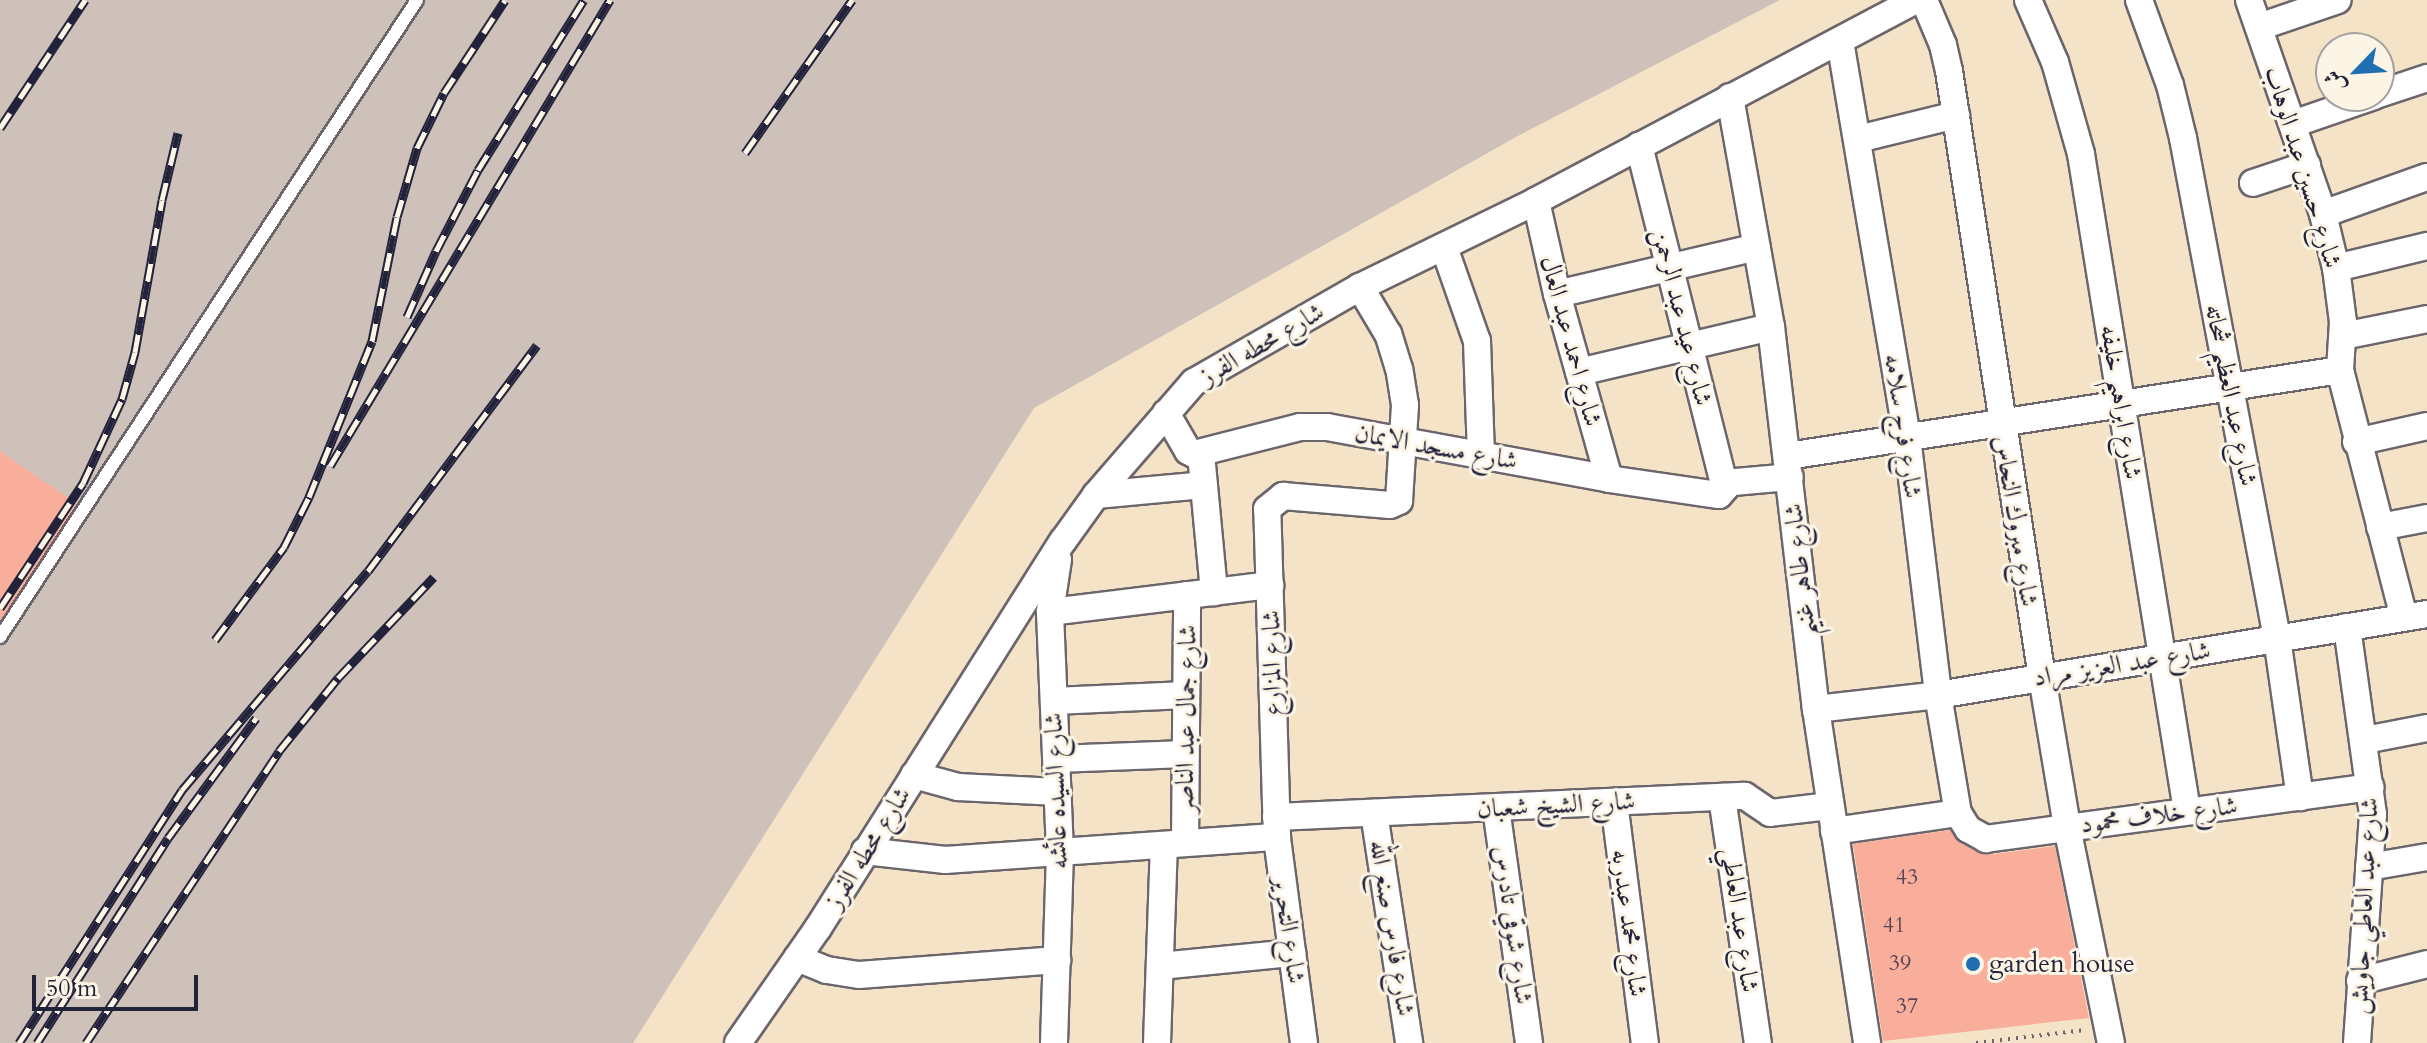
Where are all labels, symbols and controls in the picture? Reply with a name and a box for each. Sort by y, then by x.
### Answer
north arrow [2315,32,2395,112]
street label: شارع حسين عبد الوهاب [2257,62,2349,272]
street label: شارع عيد عبد الرحمن [1645,225,1719,409]
street label: شارع احمد عبد العال [1533,252,1609,430]
street label: شارع محطه الفرز [1194,296,1330,392]
street label: شارع عبد العظيم شحاته [2198,301,2264,489]
street label: شارع ابراهيم خليفه [2093,323,2149,481]
street label: شارع فرج سلامه [1877,352,1929,500]
street label: شارع مسجد الايمان [1352,417,1520,477]
street label: شارع مبروك النحاس [1987,433,2045,609]
street label: شارع طاهر غنيم [1777,502,1823,638]
street label: شارع المزارع [1255,610,1289,716]
street label: شارع جمال عبد الناصر [1169,625,1203,813]
street label: شارع عبد العزيز مراد [2031,635,2213,693]
street label: شارع السيده عائشه [1038,712,1074,870]
street label: شارع محطه الفرز [818,781,918,915]
street label: شارع الشيخ شعبان [1476,785,1636,825]
street label: شارع خلاف محمود [2079,790,2239,840]
street label: شارع عبد العاطي جاويش [2343,797,2385,1015]
street label: شارع فارس صنع الله [1363,838,1421,1018]
street label: شارع شوقي تادرس [1486,844,1540,1006]
street label: شارع عبد العاطي [1714,846,1766,994]
street label: شارع محمد عبدربه [1604,847,1654,999]
house number: 43 [1896,865,1918,891]
street label: شارع التحرير [1266,874,1312,986]
house number: 41 [1883,913,1905,939]
place label: garden house [1989,948,2135,980]
house number: 39 [1889,951,1911,977]
marker: garden house [1964,955,1982,973]
scale bar [36,959,202,1009]
text: 50 m [46,972,97,1005]
house number: 37 [1896,994,1918,1020]

